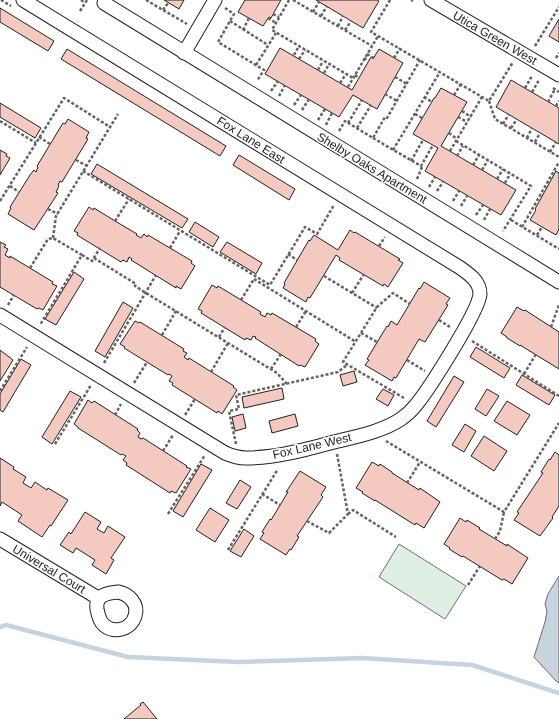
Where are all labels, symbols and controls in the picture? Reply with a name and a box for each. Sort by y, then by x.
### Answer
street label: Utica Green West [451,8,540,68]
street label: Fox Lane East [214,114,288,167]
street label: Shelby Oaks Apartment [314,130,430,207]
street label: Fox Lane West [271,430,353,462]
street label: Universal Court [10,542,89,597]

